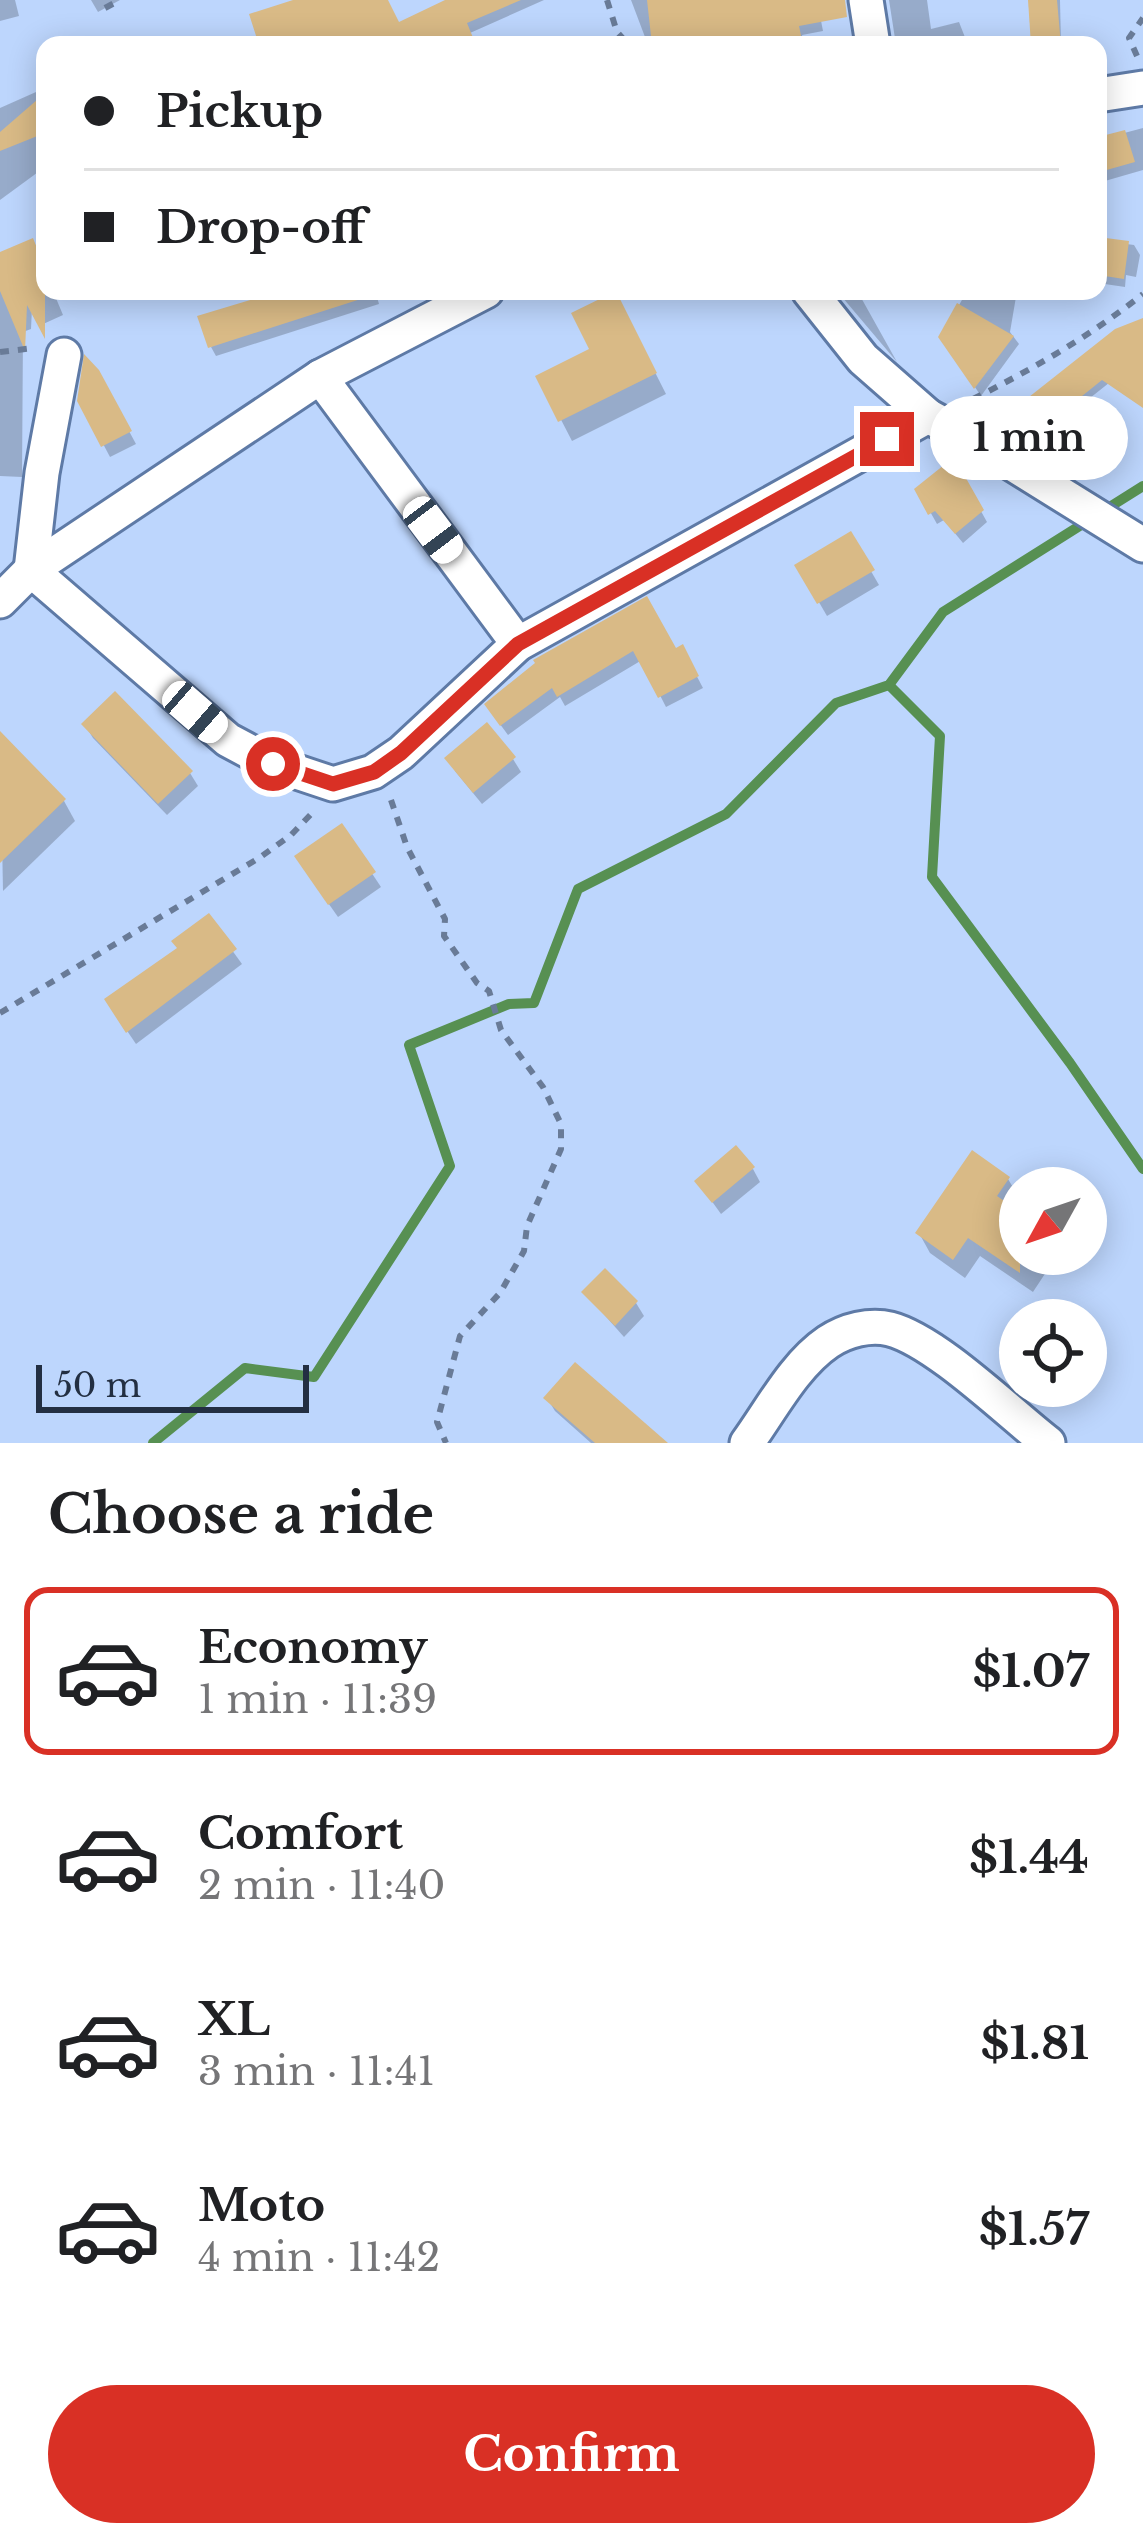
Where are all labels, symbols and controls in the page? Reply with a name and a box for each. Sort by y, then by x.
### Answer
text: Pickup [156,83,323,139]
text: Drop-off [156,199,366,255]
callout: 1 min [929,397,1127,481]
route end [860,412,914,466]
text: 1 min [973,413,1085,462]
car [397,490,469,570]
car [156,675,234,749]
route start [246,737,300,791]
north arrow [999,1167,1107,1275]
map controls [999,1167,1107,1407]
button: locate [999,1299,1107,1407]
scale bar [36,1359,309,1412]
text: 50 m [54,1365,141,1406]
text: Choose a ride [48,1481,434,1548]
icon: car [54,1617,162,1725]
text: Economy [198,1619,428,1675]
text: $1.07 [972,1643,1089,1699]
text: 1 min · 11:39 [198,1675,437,1724]
icon: car [54,1803,162,1911]
text: Comfort [198,1805,403,1861]
text: $1.44 [969,1829,1089,1885]
text: 2 min · 11:40 [198,1861,445,1910]
icon: car [54,1989,162,2097]
text: XL [198,1991,270,2047]
text: $1.81 [981,2015,1089,2071]
text: 3 min · 11:41 [198,2047,435,2096]
icon: car [54,2175,162,2283]
text: Moto [198,2177,325,2233]
text: $1.57 [979,2201,1089,2257]
text: 4 min · 11:42 [198,2233,440,2282]
button: Confirm [48,2385,1095,2523]

